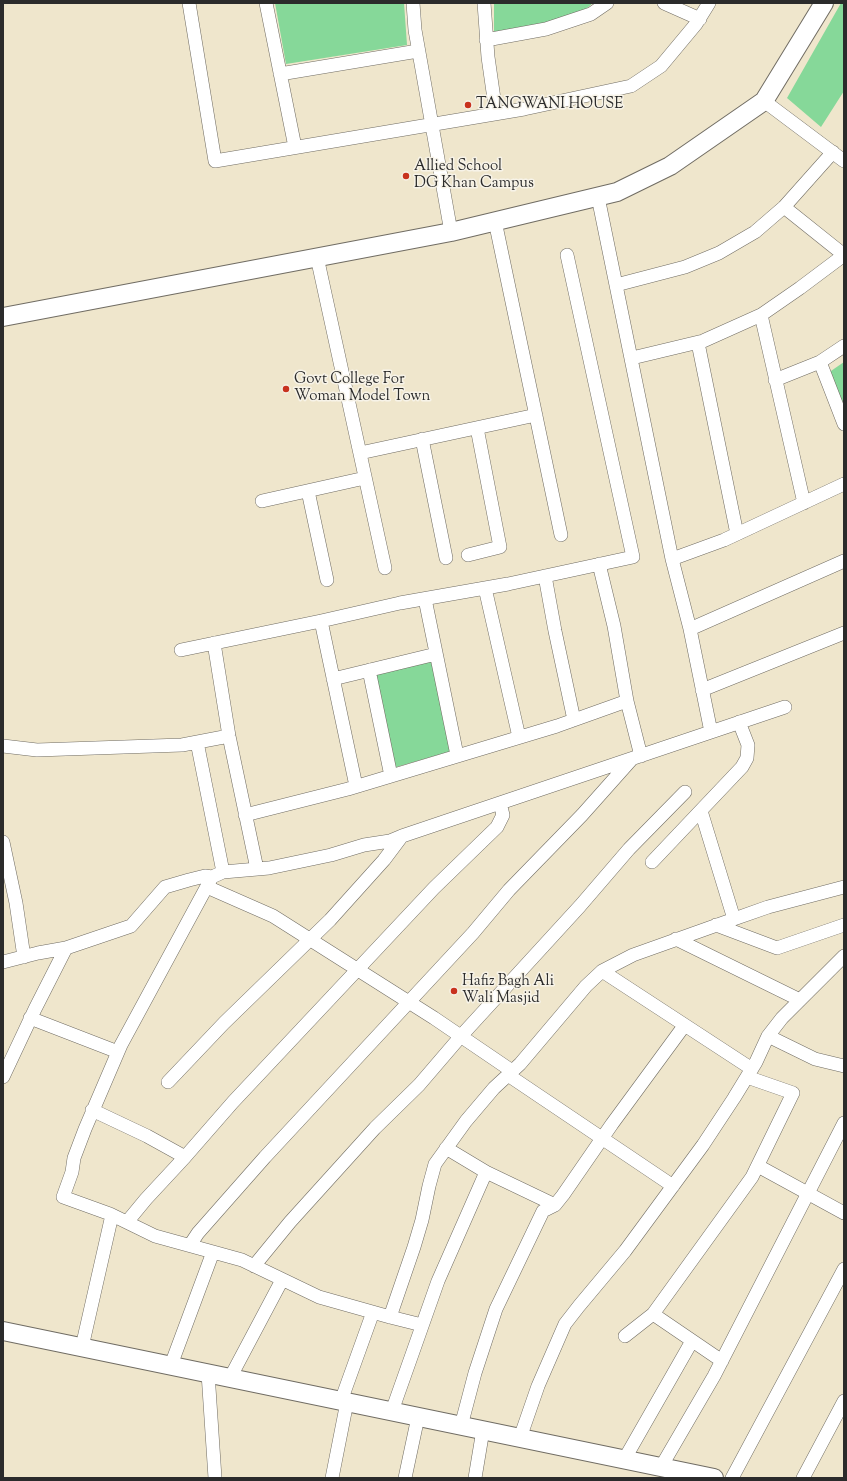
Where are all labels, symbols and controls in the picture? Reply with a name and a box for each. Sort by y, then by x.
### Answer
place label: TANGWANI HOUSE [476,96,623,114]
marker: TANGWANI HOUSE [463,100,473,110]
place label: Allied School DG Khan Campus [414,158,534,193]
marker: Allied School DG Khan Campus [401,171,411,181]
place label: Govt College For Woman Model Town [294,371,430,406]
marker: Govt College For Woman Model Town [281,384,291,394]
place label: Hafiz Bagh Ali Wali Masjid [462,973,554,1008]
marker: Hafiz Bagh Ali Wali Masjid [449,986,459,996]

